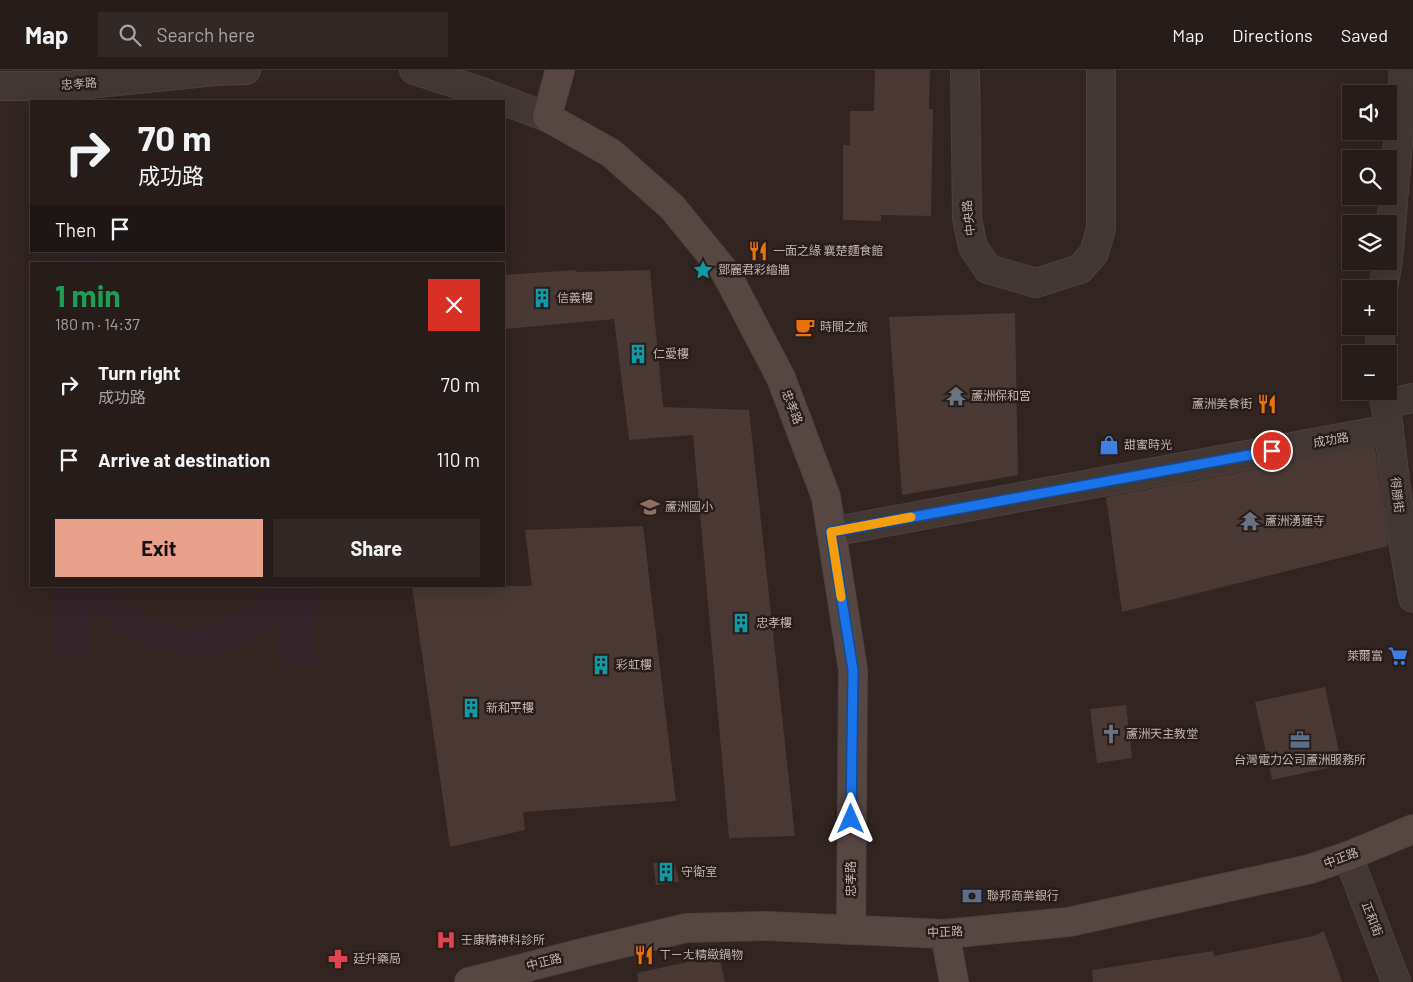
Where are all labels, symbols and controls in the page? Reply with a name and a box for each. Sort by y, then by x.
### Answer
search box [98,12,448,57]
text: Map [25,20,68,49]
icon: search [116,21,144,49]
text: Search here [156,23,255,46]
text: Map [1172,24,1204,46]
text: Directions [1232,24,1313,46]
text: Saved [1341,24,1388,46]
street label: 忠孝路 [60,75,97,91]
map controls [1342,85,1397,400]
button: sound [1342,85,1397,140]
text: 70 m [138,116,212,158]
icon: right [55,120,120,185]
button: search [1342,150,1397,205]
text: 成功路 [138,162,204,188]
street label: 中央路 [959,199,977,237]
icon: arrive [106,215,134,243]
button: layers [1342,215,1397,270]
text: Then [55,218,96,241]
restaurant icon: 一面之緣 襄楚麵食館 [747,240,769,262]
place label: 一面之緣 襄楚麵食館 [773,243,883,257]
place icon: 鄧麗君彩繪牆 [692,259,714,281]
place label: 鄧麗君彩繪牆 [718,262,790,276]
text: 1 min [55,277,121,313]
button: close [428,279,480,331]
button: + [1342,280,1397,335]
building icon: 信義樓 [531,287,553,309]
place label: 信義樓 [557,290,593,304]
text: 180 m · 14:37 [55,314,140,333]
cafe icon: 時間之旅 [794,316,816,338]
place label: 時間之旅 [820,319,868,333]
building icon: 仁愛樓 [627,343,649,365]
button: − [1342,345,1397,400]
place label: 仁愛樓 [653,346,689,360]
text: Turn right [98,361,180,384]
icon: right [55,371,83,399]
text: 70 m [441,373,480,396]
temple icon: 蘆洲保和宮 [945,385,967,407]
text: 成功路 [98,387,146,406]
street label: 忠孝路 [780,387,806,426]
place label: 蘆洲保和宮 [971,388,1031,402]
restaurant icon: 蘆洲美食街 [1256,393,1278,415]
place label: 蘆洲美食街 [1192,396,1252,410]
street label: 成功路 [1312,429,1350,449]
pin [1251,430,1293,472]
shop icon: 甜蜜時光 [1098,434,1120,456]
place label: 甜蜜時光 [1124,437,1172,451]
icon: arrive [1258,437,1286,465]
icon: arrive [55,446,83,474]
text: Arrive at destination [98,448,270,471]
text: 110 m [436,448,480,471]
street label: 得勝街 [1389,476,1407,514]
school or university icon: 蘆洲國小 [639,496,661,518]
place label: 蘆洲國小 [665,499,713,513]
temple icon: 蘆洲湧蓮寺 [1239,510,1261,532]
place label: 蘆洲湧蓮寺 [1265,513,1325,527]
button: Exit [55,519,263,577]
button: Share [273,519,480,577]
building icon: 忠孝樓 [730,612,752,634]
place label: 忠孝樓 [756,615,792,629]
supermarket icon: 萊爾富 [1387,645,1409,667]
place label: 萊爾富 [1347,648,1383,662]
building icon: 彩虹樓 [590,654,612,676]
place label: 彩虹樓 [616,657,652,671]
building icon: 新和平樓 [460,697,482,719]
place label: 新和平樓 [486,700,534,714]
church icon: 蘆洲天主教堂 [1100,723,1122,745]
place label: 蘆洲天主教堂 [1126,726,1198,740]
office icon: 台灣電力公司蘆洲服務所 [1289,729,1311,751]
place label: 台灣電力公司蘆洲服務所 [1234,752,1366,766]
position arrow [824,792,876,844]
street label: 中正路 [1321,844,1360,870]
building icon: 守衛室 [655,861,677,883]
street label: 忠孝路 [843,861,857,897]
place label: 守衛室 [681,864,717,878]
bank icon: 聯邦商業銀行 [961,885,983,907]
place label: 聯邦商業銀行 [987,888,1059,902]
street label: 正和街 [1360,899,1386,938]
street label: 中正路 [927,923,963,939]
hospital icon: 壬康精神科診所 [435,929,457,951]
place label: 壬康精神科診所 [461,932,545,946]
restaurant icon: ㄒㄧㄤ精緻鍋物 [633,944,655,966]
place label: ㄒㄧㄤ精緻鍋物 [659,947,743,961]
pharmacy icon: 廷升藥局 [327,948,349,970]
street label: 中正路 [525,950,563,972]
place label: 廷升藥局 [353,951,401,965]

